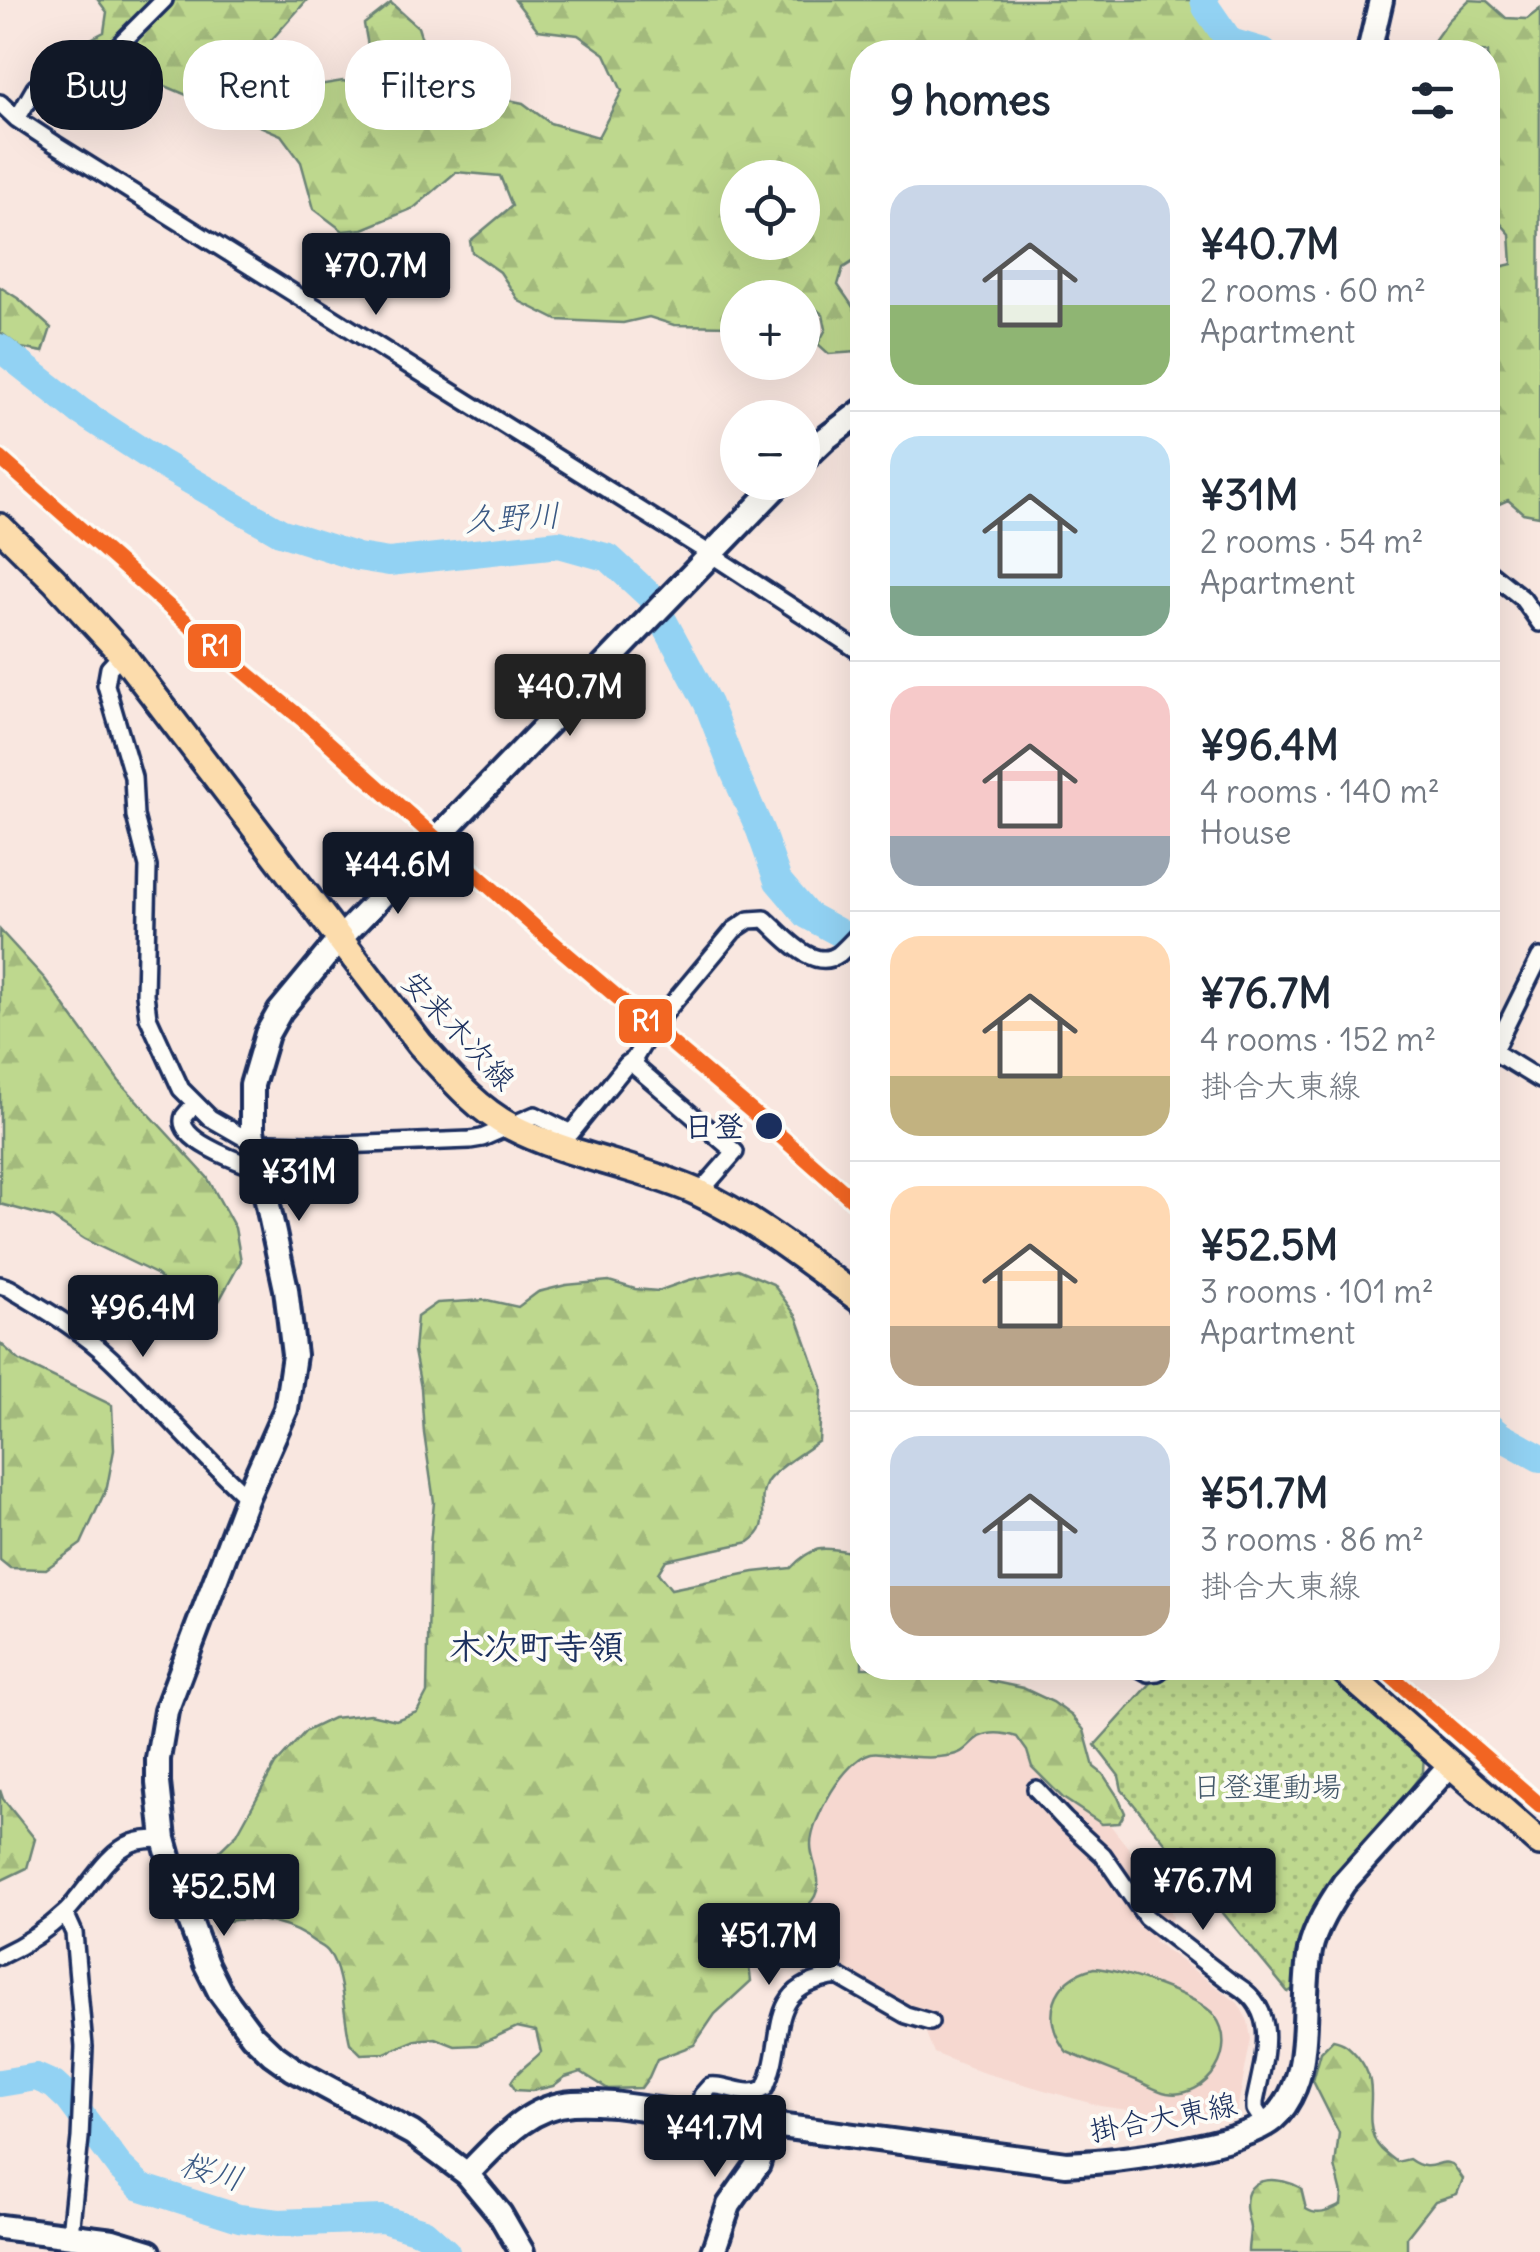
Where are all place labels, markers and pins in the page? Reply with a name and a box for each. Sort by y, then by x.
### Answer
pin: ¥70.7M [295,233,457,318]
pin: ¥40.7M [489,654,651,739]
pin: ¥44.6M [317,832,479,917]
place label: 日登 [684,1107,744,1145]
marker: 日登 [753,1110,785,1142]
pin: ¥31M [240,1139,358,1224]
pin: ¥96.4M [62,1275,224,1360]
pin: ¥76.7M [1122,1848,1284,1933]
pin: ¥52.5M [143,1854,305,1939]
pin: ¥51.7M [688,1903,850,1988]
pin: ¥41.7M [634,2095,796,2180]

